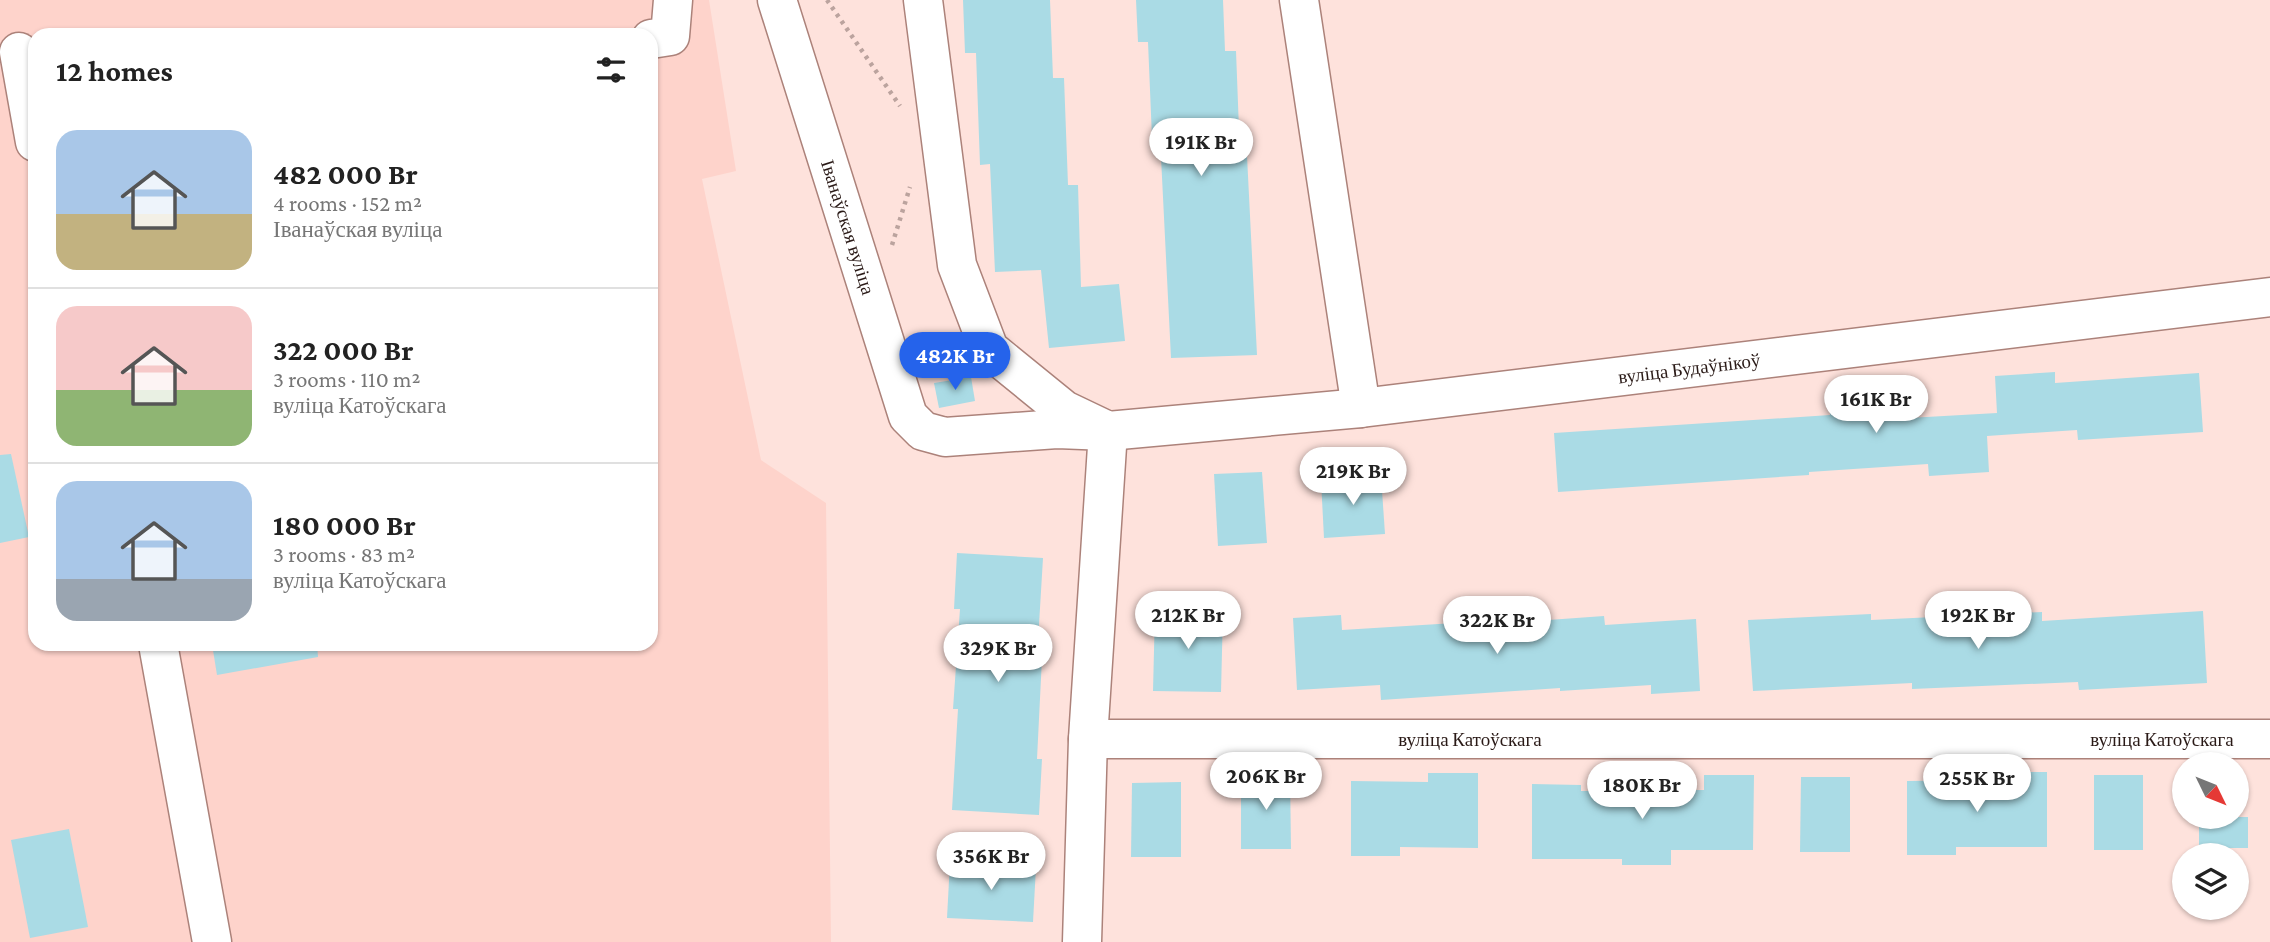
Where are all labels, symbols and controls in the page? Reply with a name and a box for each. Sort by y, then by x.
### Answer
icon: filters [592,51,630,89]
text: 12 homes [56,54,173,87]
pin: 191K Br [1136,118,1266,178]
text: 191K Br [1165,128,1237,154]
text: 482 000 Br [273,157,418,190]
street label: Іванаўская вуліца [817,157,879,298]
icon: home [112,158,196,242]
text: 4 rooms · 152 m² [273,190,422,216]
text: Іванаўская вуліца [273,216,443,242]
pin: 482K Br [890,332,1020,392]
text: 322 000 Br [273,333,413,366]
icon: home [112,334,196,418]
text: 482K Br [915,342,995,368]
street label: вуліца Будаўнікоў [1617,349,1762,388]
text: 3 rooms · 110 m² [273,366,420,392]
pin: 161K Br [1811,376,1941,435]
text: 161K Br [1840,385,1912,411]
text: вуліца Катоўскага [273,392,447,418]
pin: 219K Br [1288,448,1418,507]
text: 219K Br [1316,457,1390,483]
text: 180 000 Br [273,508,416,541]
icon: home [112,509,196,593]
text: 3 rooms · 83 m² [273,541,415,567]
text: вуліца Катоўскага [273,567,447,593]
pin: 212K Br [1123,592,1253,651]
pin: 192K Br [1913,592,2043,651]
pin: 322K Br [1432,596,1562,656]
text: 212K Br [1151,601,1225,627]
text: 192K Br [1941,601,2015,627]
text: 322K Br [1459,606,1535,632]
pin: 329K Br [933,624,1063,684]
text: 329K Br [959,634,1037,660]
street label: вуліца Катоўскага [1398,729,1542,750]
street label: вуліца Катоўскага [2090,729,2234,750]
pin: 206K Br [1201,752,1331,812]
north arrow [2172,752,2249,830]
map controls [2172,752,2249,920]
pin: 255K Br [1912,754,2042,814]
text: 206K Br [1226,762,1306,788]
pin: 180K Br [1577,762,1707,821]
text: 255K Br [1939,764,2015,790]
text: 180K Br [1603,771,1681,797]
pin: 356K Br [926,832,1056,892]
text: 356K Br [953,842,1029,868]
button: layers [2172,843,2249,920]

